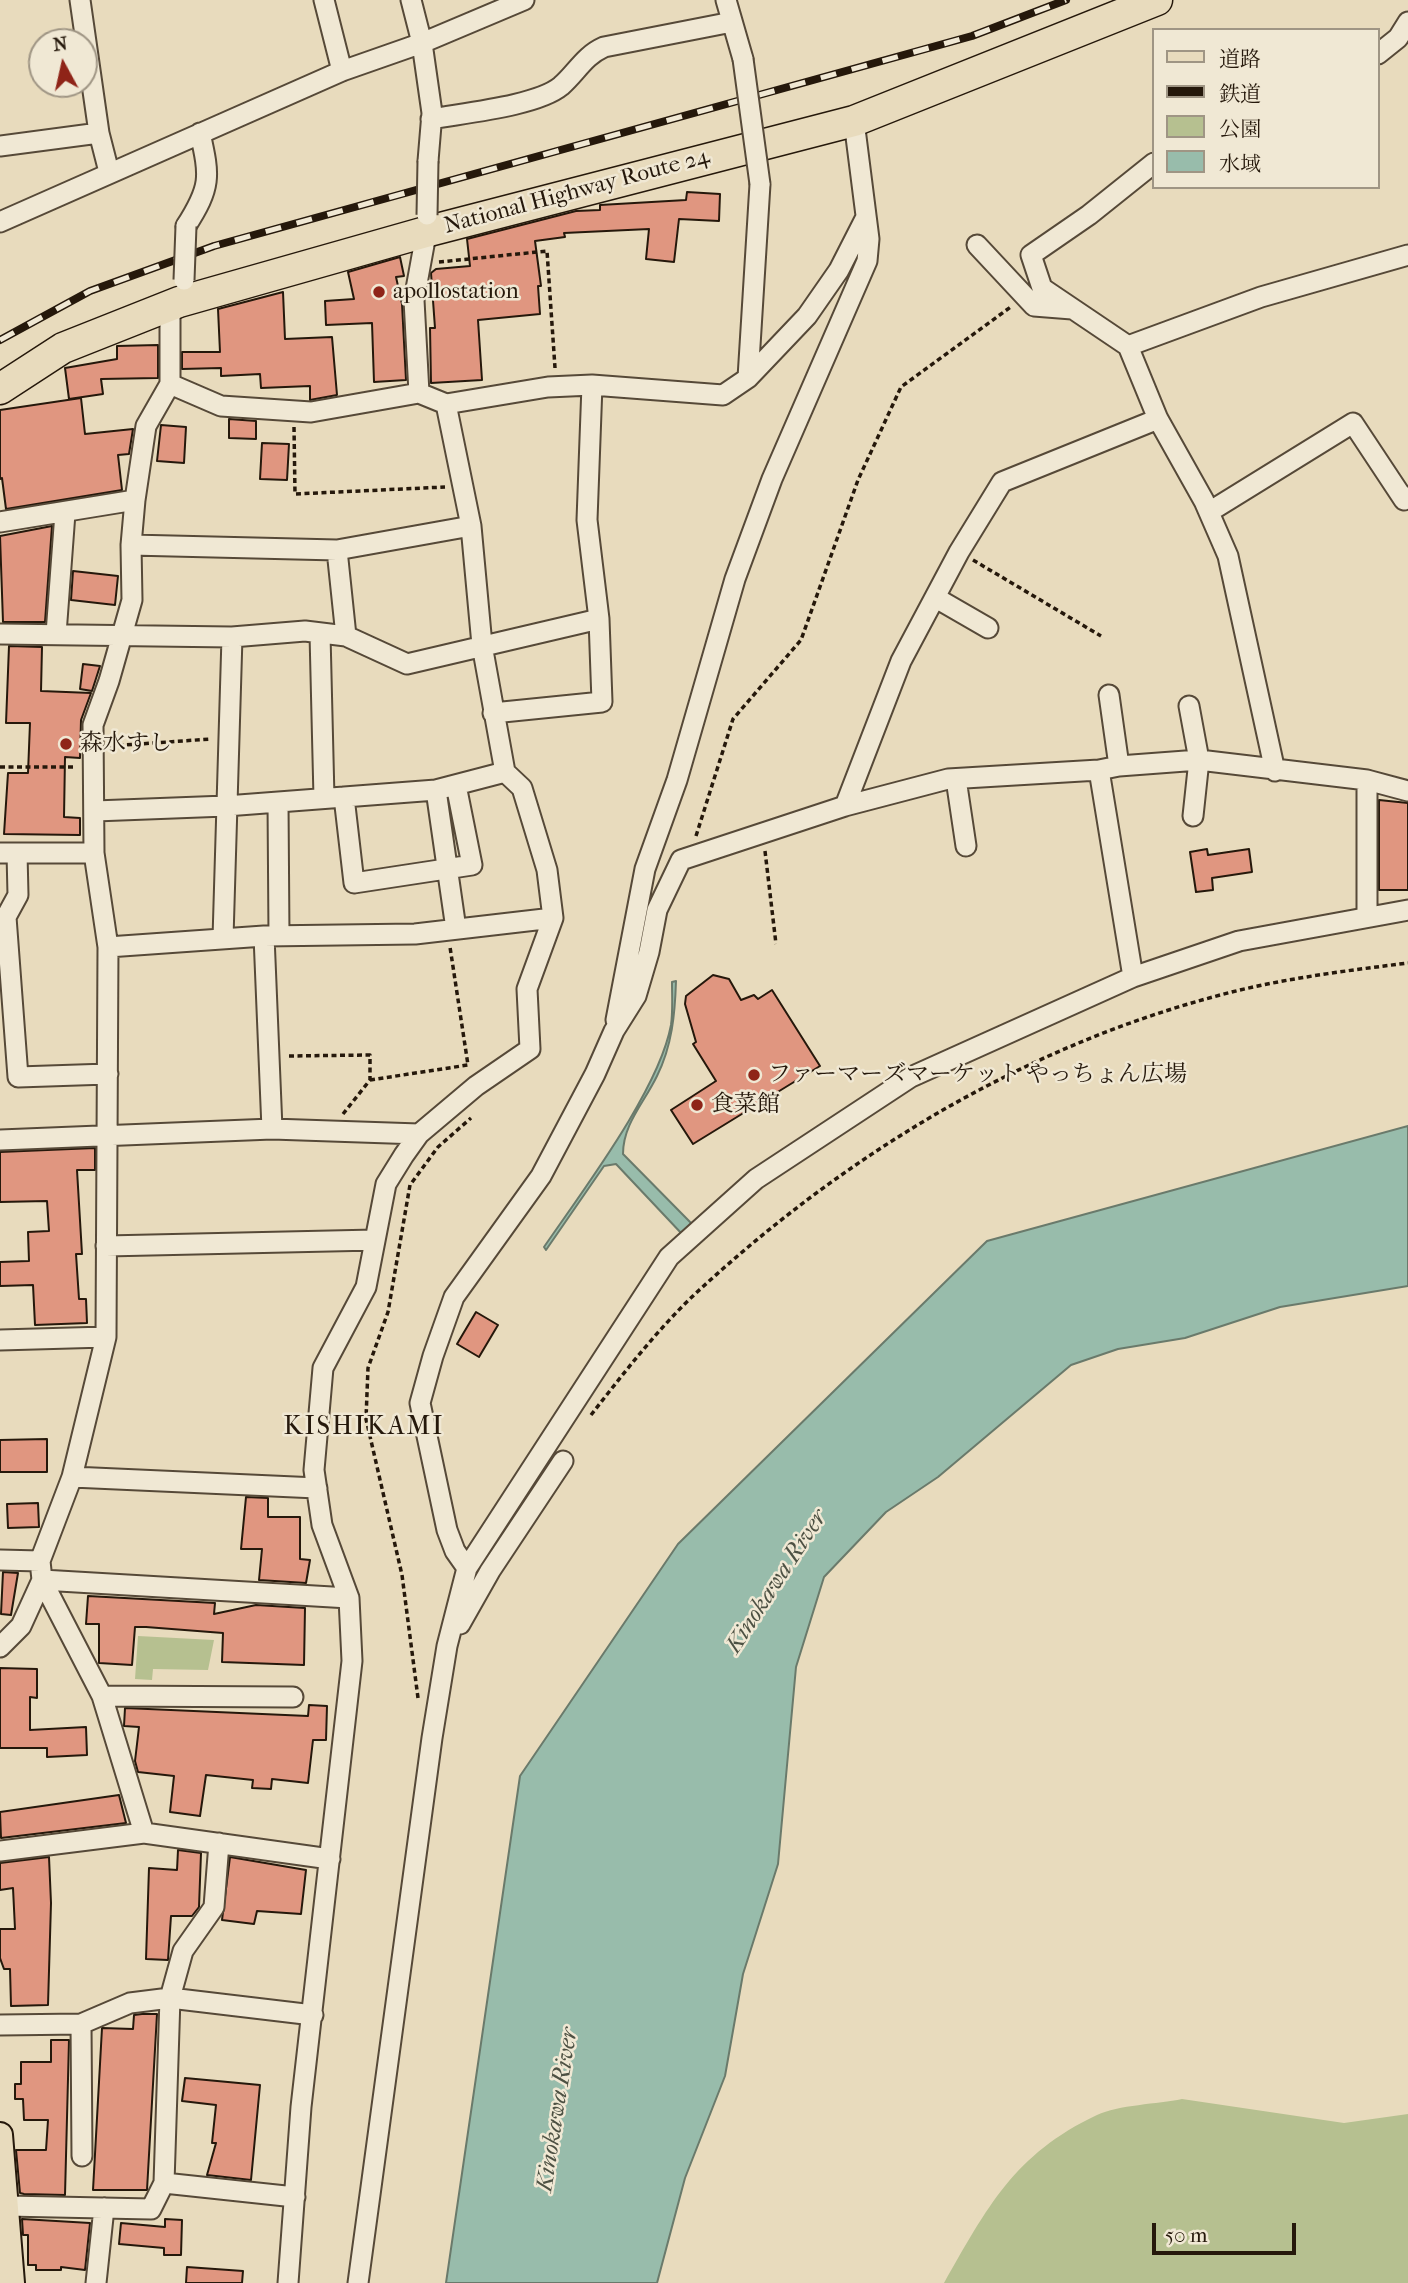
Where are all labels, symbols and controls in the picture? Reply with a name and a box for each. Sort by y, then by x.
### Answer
north arrow [28,28,98,98]
legend [1152,28,1380,189]
text: N [52,32,69,56]
text: 道路 [1219,47,1261,71]
text: 鉄道 [1219,82,1261,106]
text: 公園 [1219,117,1261,141]
street label: National Highway Route 24 [441,143,713,241]
text: 水域 [1219,152,1261,176]
place label: apollostation [393,278,519,306]
marker: apollostation [371,284,387,300]
place label: 森水すし [80,730,172,758]
marker: 森水すし [58,736,74,752]
place label: ファーマーズマーケット やっちょん広場 [768,1061,1187,1089]
marker: ファーマーズマーケット やっちょん広場 [746,1067,762,1083]
place label: 食菜館 [711,1091,780,1119]
marker: 食菜館 [689,1097,705,1113]
district label: KISHIKAMI [285,1412,443,1444]
water label: Kinokawa River [720,1505,834,1659]
water label: Kinokawa River [531,2026,585,2194]
scale bar [1156,2210,1300,2254]
text: 50 m [1165,2223,1208,2247]

